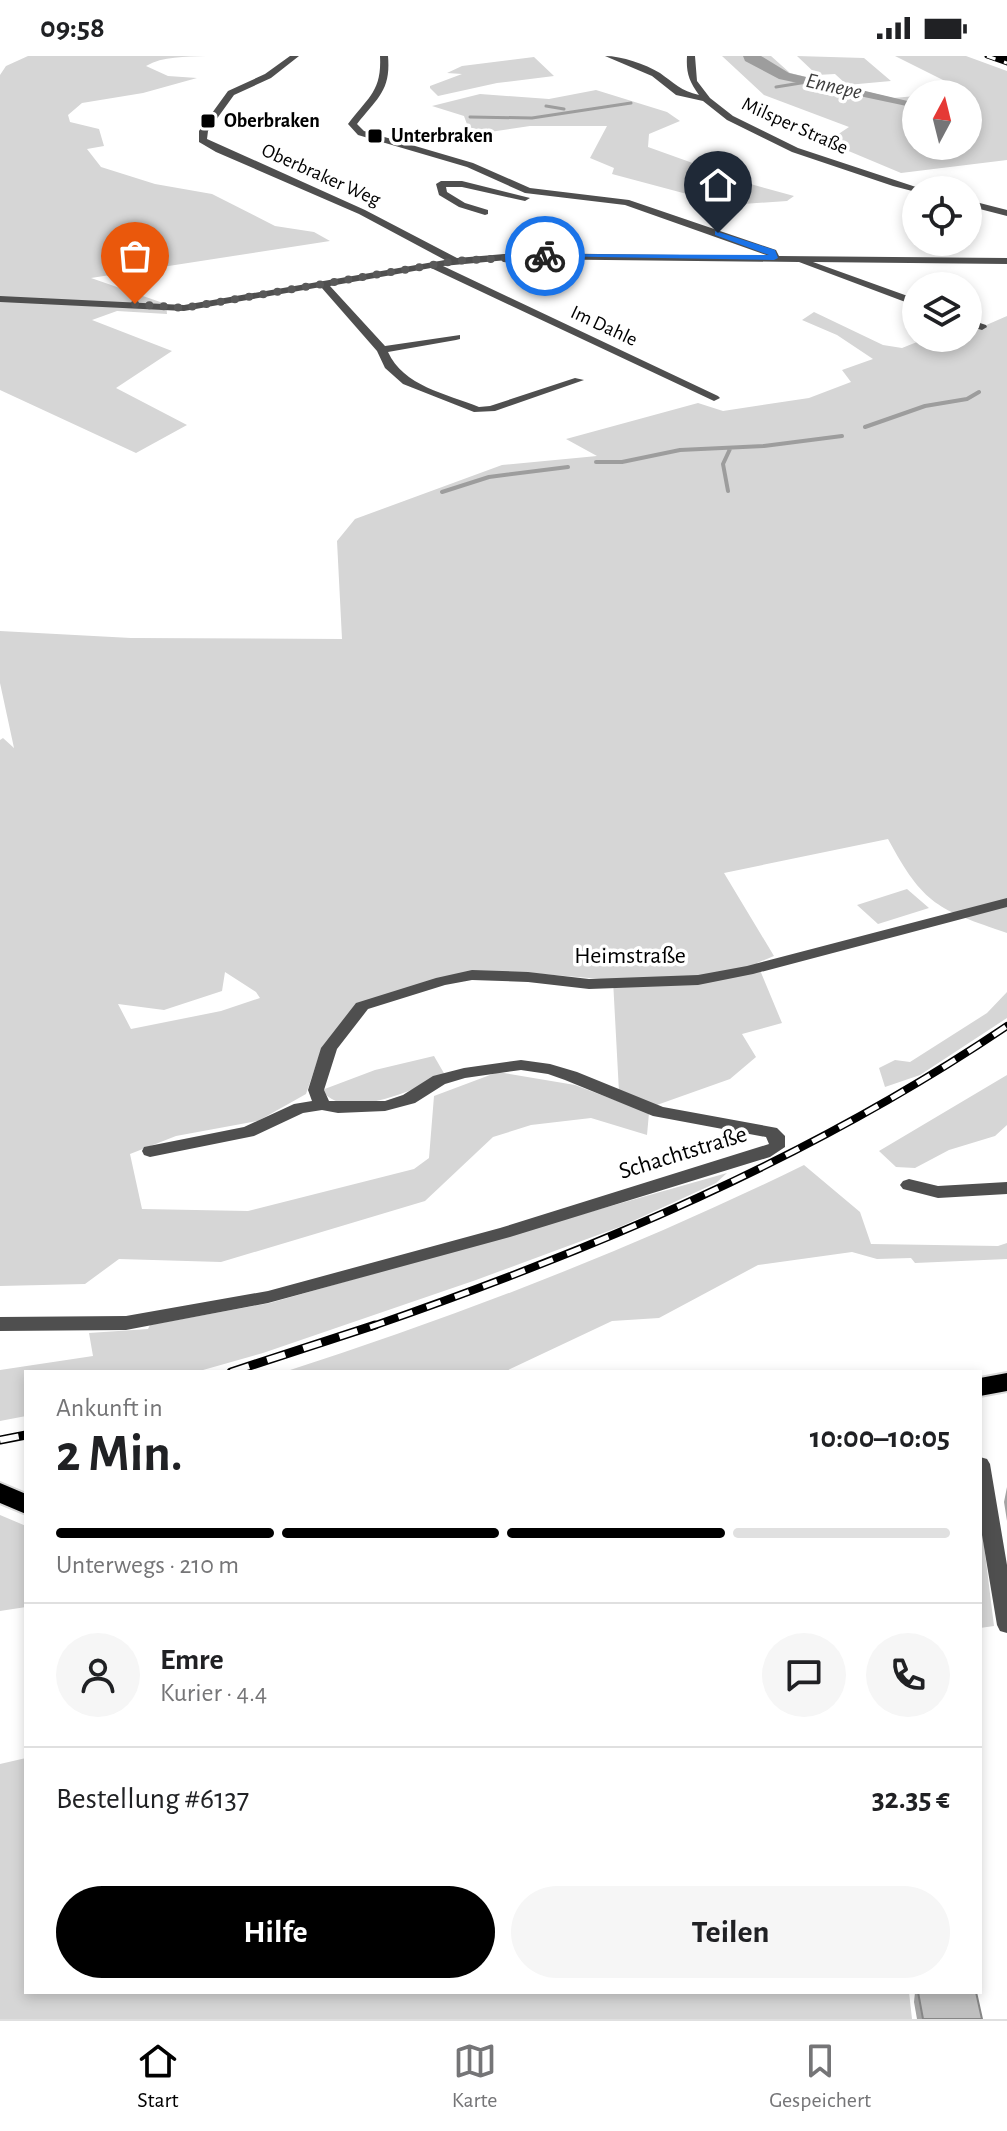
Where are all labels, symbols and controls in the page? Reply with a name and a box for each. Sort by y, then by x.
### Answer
text: 09:58 [40,13,105,43]
water label: Ennepe [804,69,864,104]
north arrow [902,80,982,160]
map controls [902,80,982,352]
street label: Milsper Straße [739,94,851,158]
place label: Oberbraken [224,111,320,131]
marker: Oberbraken [199,112,217,130]
place label: Unterbraken [391,126,493,146]
marker: Unterbraken [366,127,384,145]
street label: Oberbraker Weg [259,140,384,210]
pin [684,151,752,233]
icon: home [696,163,740,207]
button: locate [902,176,982,256]
courier [505,216,585,296]
pin [101,222,169,304]
icon: bag [113,234,157,278]
icon: bike [523,234,567,278]
button: layers [902,272,982,352]
street label: Im Dahle [568,302,640,350]
street label: Heimstraße [574,944,686,968]
street label: Schachtstraße [616,1122,750,1184]
text: Ankunft in [56,1395,163,1421]
text: 10:00–10:05 [810,1423,950,1453]
text: 2 Min. [56,1428,183,1480]
text: Unterwegs · 210 m [56,1552,239,1578]
button: person [56,1633,140,1717]
button: chat [762,1633,846,1717]
button: phone [866,1633,950,1717]
text: Emre [160,1645,224,1675]
text: Kurier · 4.4 [160,1680,267,1706]
text: Bestellung #6137 [56,1784,249,1814]
text: 32.35 € [872,1784,950,1814]
button: Hilfe [56,1886,495,1978]
button: Teilen [511,1886,950,1978]
tab: Start [136,2039,180,2113]
tab: Karte [452,2039,497,2113]
tab: Gespeichert [769,2039,871,2113]

